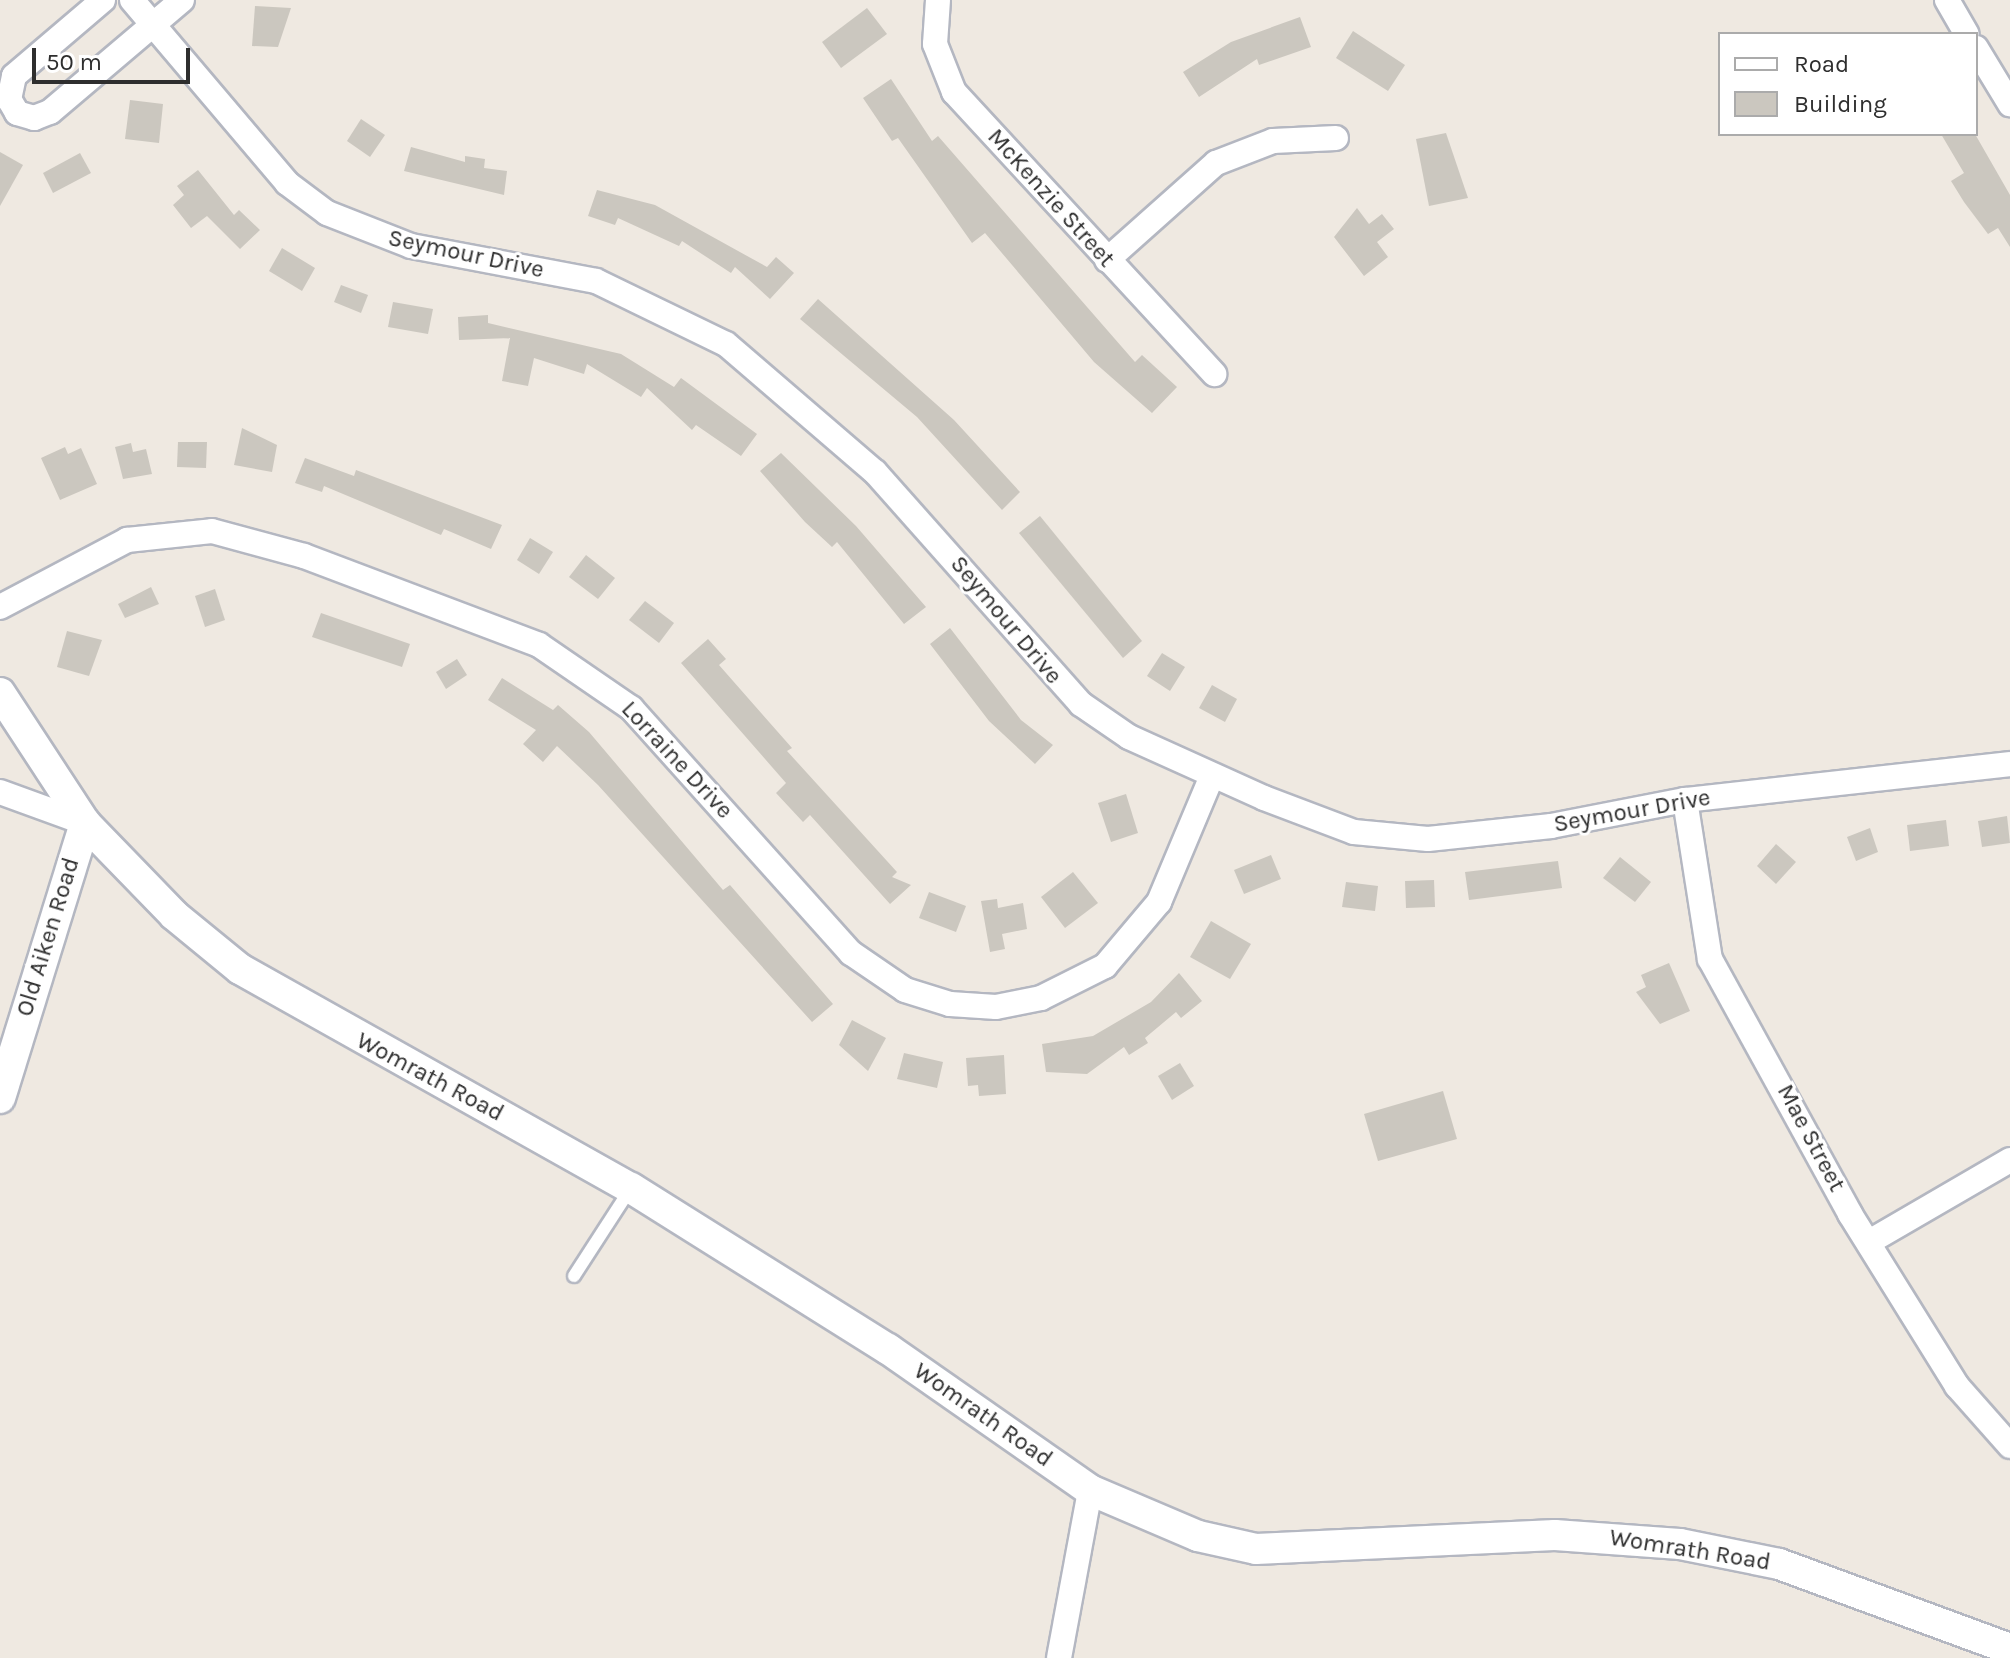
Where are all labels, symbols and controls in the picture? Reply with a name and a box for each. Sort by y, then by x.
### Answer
scale bar [36,32,194,82]
legend [1718,32,1978,136]
text: 50 m [46,48,102,76]
text: Road [1794,50,1849,78]
text: Building [1794,90,1887,118]
street label: McKenzie Street [981,123,1121,273]
street label: Seymour Drive [385,223,547,285]
street label: Seymour Drive [944,550,1068,690]
street label: Lorraine Drive [615,695,739,825]
street label: Seymour Drive [1551,783,1713,839]
street label: Old Aiken Road [10,854,86,1020]
street label: Womrath Road [351,1026,509,1128]
street label: Mae Street [1771,1079,1851,1197]
street label: Womrath Road [908,1357,1058,1473]
street label: Womrath Road [1607,1523,1773,1577]

